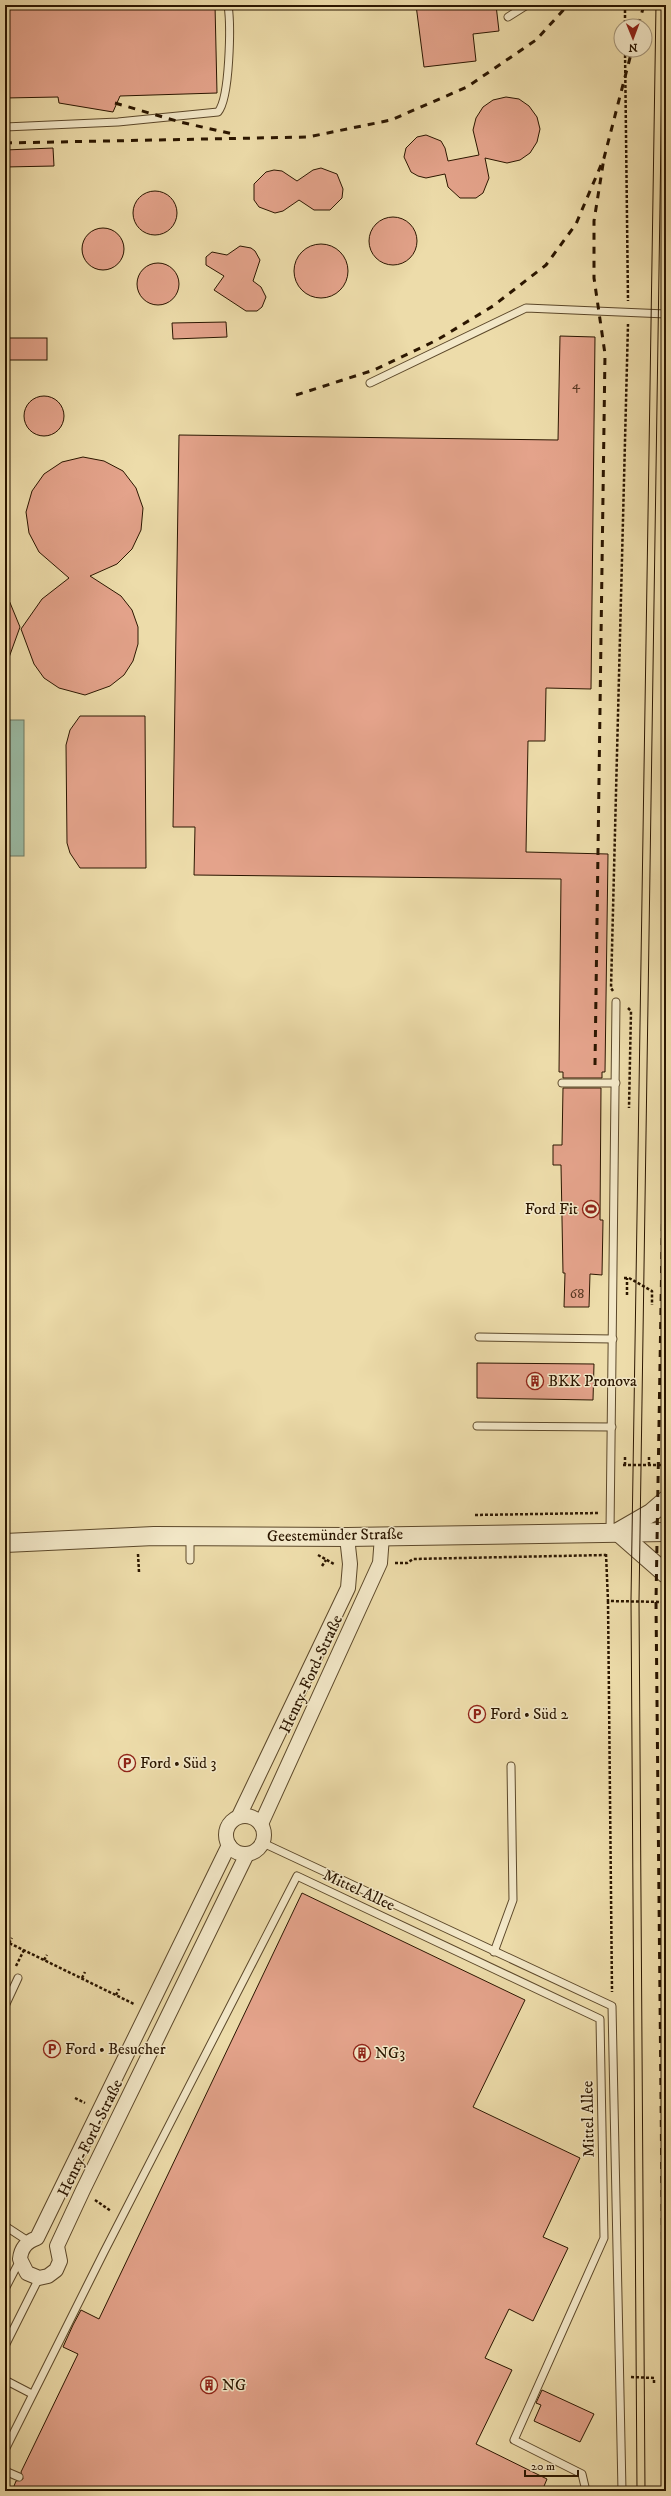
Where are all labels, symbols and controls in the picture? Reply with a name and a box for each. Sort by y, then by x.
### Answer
north arrow [613,18,653,58]
text: N [629,40,638,54]
house number: 4 [572,376,581,394]
place label: Ford Fit [525,1199,578,1219]
sports icon: Ford Fit [581,1199,601,1219]
house number: 68 [570,1285,584,1303]
building icon: BKK Pronova [525,1371,545,1391]
place label: BKK Pronova [548,1371,637,1391]
street label: Geestemünder Straße [267,1524,404,1546]
street label: Henry-Ford-Straße [275,1611,347,1736]
parking icon: Ford • Süd 2 [467,1704,487,1724]
place label: Ford • Süd 2 [490,1704,569,1724]
parking icon: Ford • Süd 3 [117,1753,137,1773]
place label: Ford • Süd 3 [140,1753,217,1773]
street label: Mittel Allee [320,1865,398,1915]
parking icon: Ford • Besucher [42,2039,62,2059]
place label: Ford • Besucher [65,2039,166,2059]
building icon: NG3 [352,2043,372,2063]
place label: NG3 [375,2043,405,2063]
street label: Henry-Ford-Straße [53,2076,127,2200]
street label: Mittel Allee [577,2080,599,2158]
building icon: NG [199,2375,219,2395]
place label: NG [222,2375,246,2395]
scale bar [525,2452,578,2478]
text: 20 m [531,2459,555,2474]

